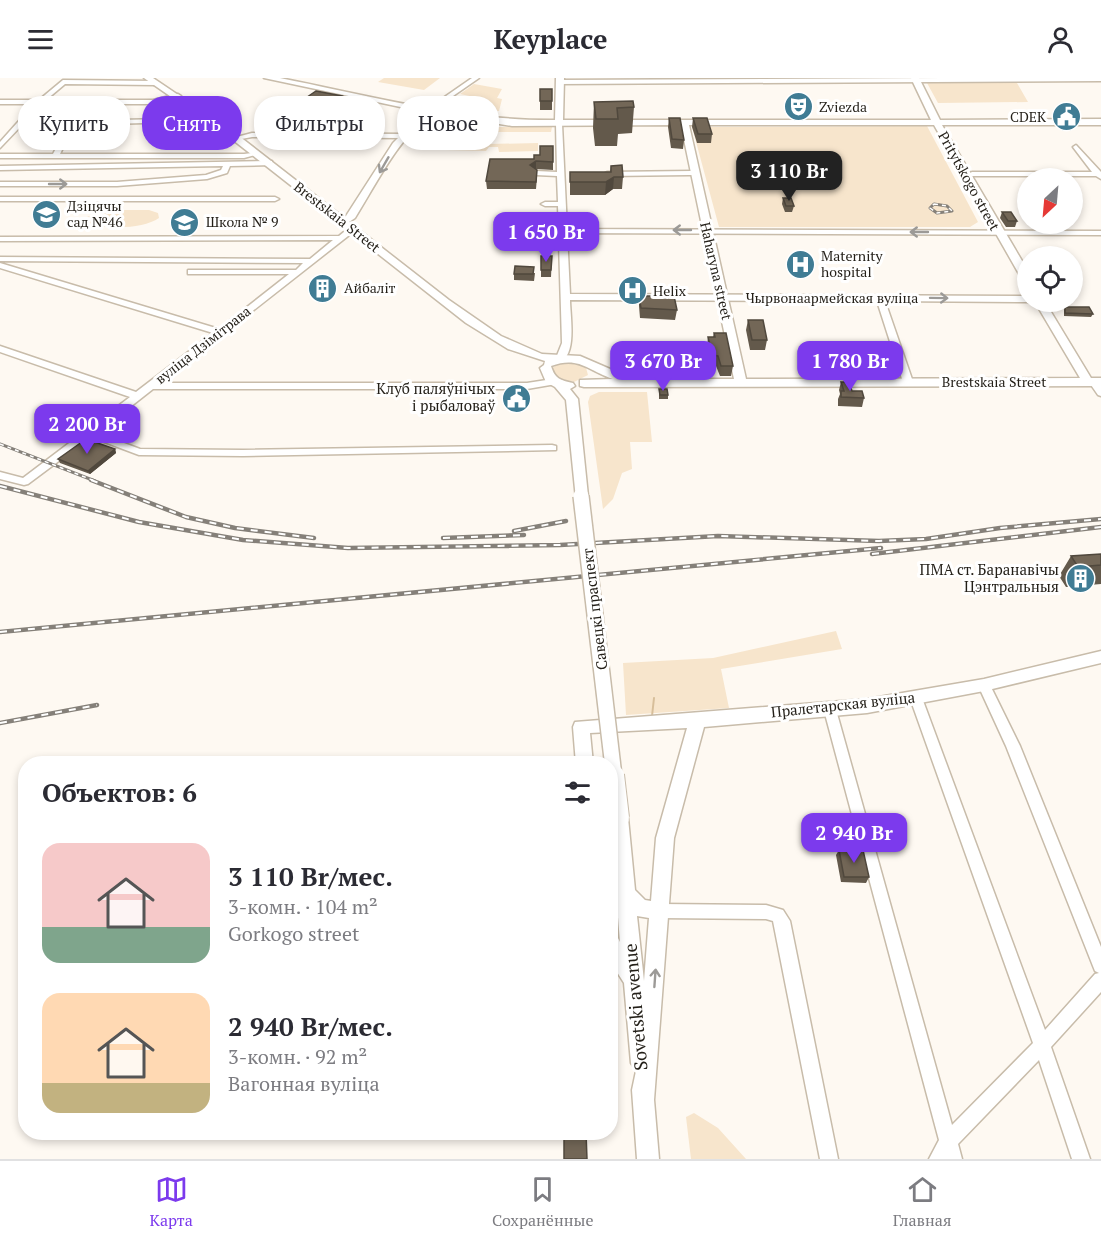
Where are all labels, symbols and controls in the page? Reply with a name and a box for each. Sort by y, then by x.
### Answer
text: Keyplace [494,21,607,57]
icon: menu [24,23,57,56]
icon: person [1044,23,1077,56]
theatre icon: Zviezda [782,91,814,123]
chip: Купить [18,96,130,150]
chip: Снять [142,96,242,150]
chip: Фильтры [254,96,385,150]
chip: Новое [397,96,499,150]
place label: Zviezda [819,97,867,116]
public building icon: CDEK [1051,101,1083,133]
place label: CDEK [1010,107,1047,126]
street label: Pritytskogo street [934,128,1005,234]
pin: 3 110 Br [727,151,851,202]
one-way arrow [378,156,390,173]
text: 3 110 Br [750,157,828,184]
north arrow [1017,168,1083,234]
map controls [1017,168,1083,312]
street label: Brestskaia Street [290,177,385,257]
one-way arrow [48,178,68,190]
place label: Дзіцячы сад №46 [67,196,123,231]
school or university icon: Дзіцячы сад №46 [30,198,62,230]
school or university icon: Школа № 9 [169,206,201,238]
place label: Школа № 9 [206,212,279,231]
pin: 1 650 Br [484,212,608,263]
text: 1 650 Br [507,218,585,245]
street label: Haharyna street [696,220,737,322]
one-way arrow [672,225,692,236]
one-way arrow [909,226,929,238]
place label: Maternity hospital [821,246,884,281]
button: locate [1017,246,1083,312]
hospital icon: Maternity hospital [784,248,816,280]
building icon: Айбаліт [307,272,339,304]
hospital icon: Helix [616,275,648,307]
place label: Айбаліт [344,278,396,297]
place label: Helix [653,281,687,300]
street label: Чырвонаармейская вуліца [746,288,918,307]
one-way arrow [928,293,948,304]
street label: вуліца Дзімітрава [151,301,254,388]
pin: 3 670 Br [601,341,725,392]
pin: 1 780 Br [788,341,912,392]
text: 3 670 Br [624,347,702,374]
text: 1 780 Br [811,347,889,374]
street label: Brestskaia Street [942,372,1047,391]
place label: Клуб паляўнічых і рыбаловаў [376,378,495,415]
public building icon: Клуб паляўнічых і рыбаловаў [500,382,532,414]
pin: 2 200 Br [25,404,149,455]
text: 2 200 Br [48,410,126,437]
street label: Савецкі праспект [577,547,611,671]
place label: ПМА ст. Баранавічы Цэнтральныя [920,559,1059,596]
building icon: ПМА ст. Баранавічы Цэнтральныя [1064,563,1096,595]
street label: Пралетарская вуліца [770,686,916,722]
text: Объектов: 6 [42,775,197,809]
icon: filters [561,776,594,809]
pin: 2 940 Br [792,813,916,864]
text: 2 940 Br [815,819,893,846]
text: 3 110 Br/мес. [228,859,393,893]
icon: home [90,867,162,939]
text: 3-комн. · 104 m² [228,893,378,920]
text: Gorkogo street [228,920,359,947]
street label: Sovetski avenue [617,942,653,1072]
one-way arrow [650,968,661,988]
text: 2 940 Br/мес. [228,1009,393,1043]
icon: home [90,1017,162,1089]
text: 3-комн. · 92 m² [228,1043,367,1070]
text: Вагонная вуліца [228,1070,380,1097]
tab: Карта [150,1173,193,1231]
tab: Сохранённые [492,1173,593,1231]
tab: Главная [893,1173,951,1231]

